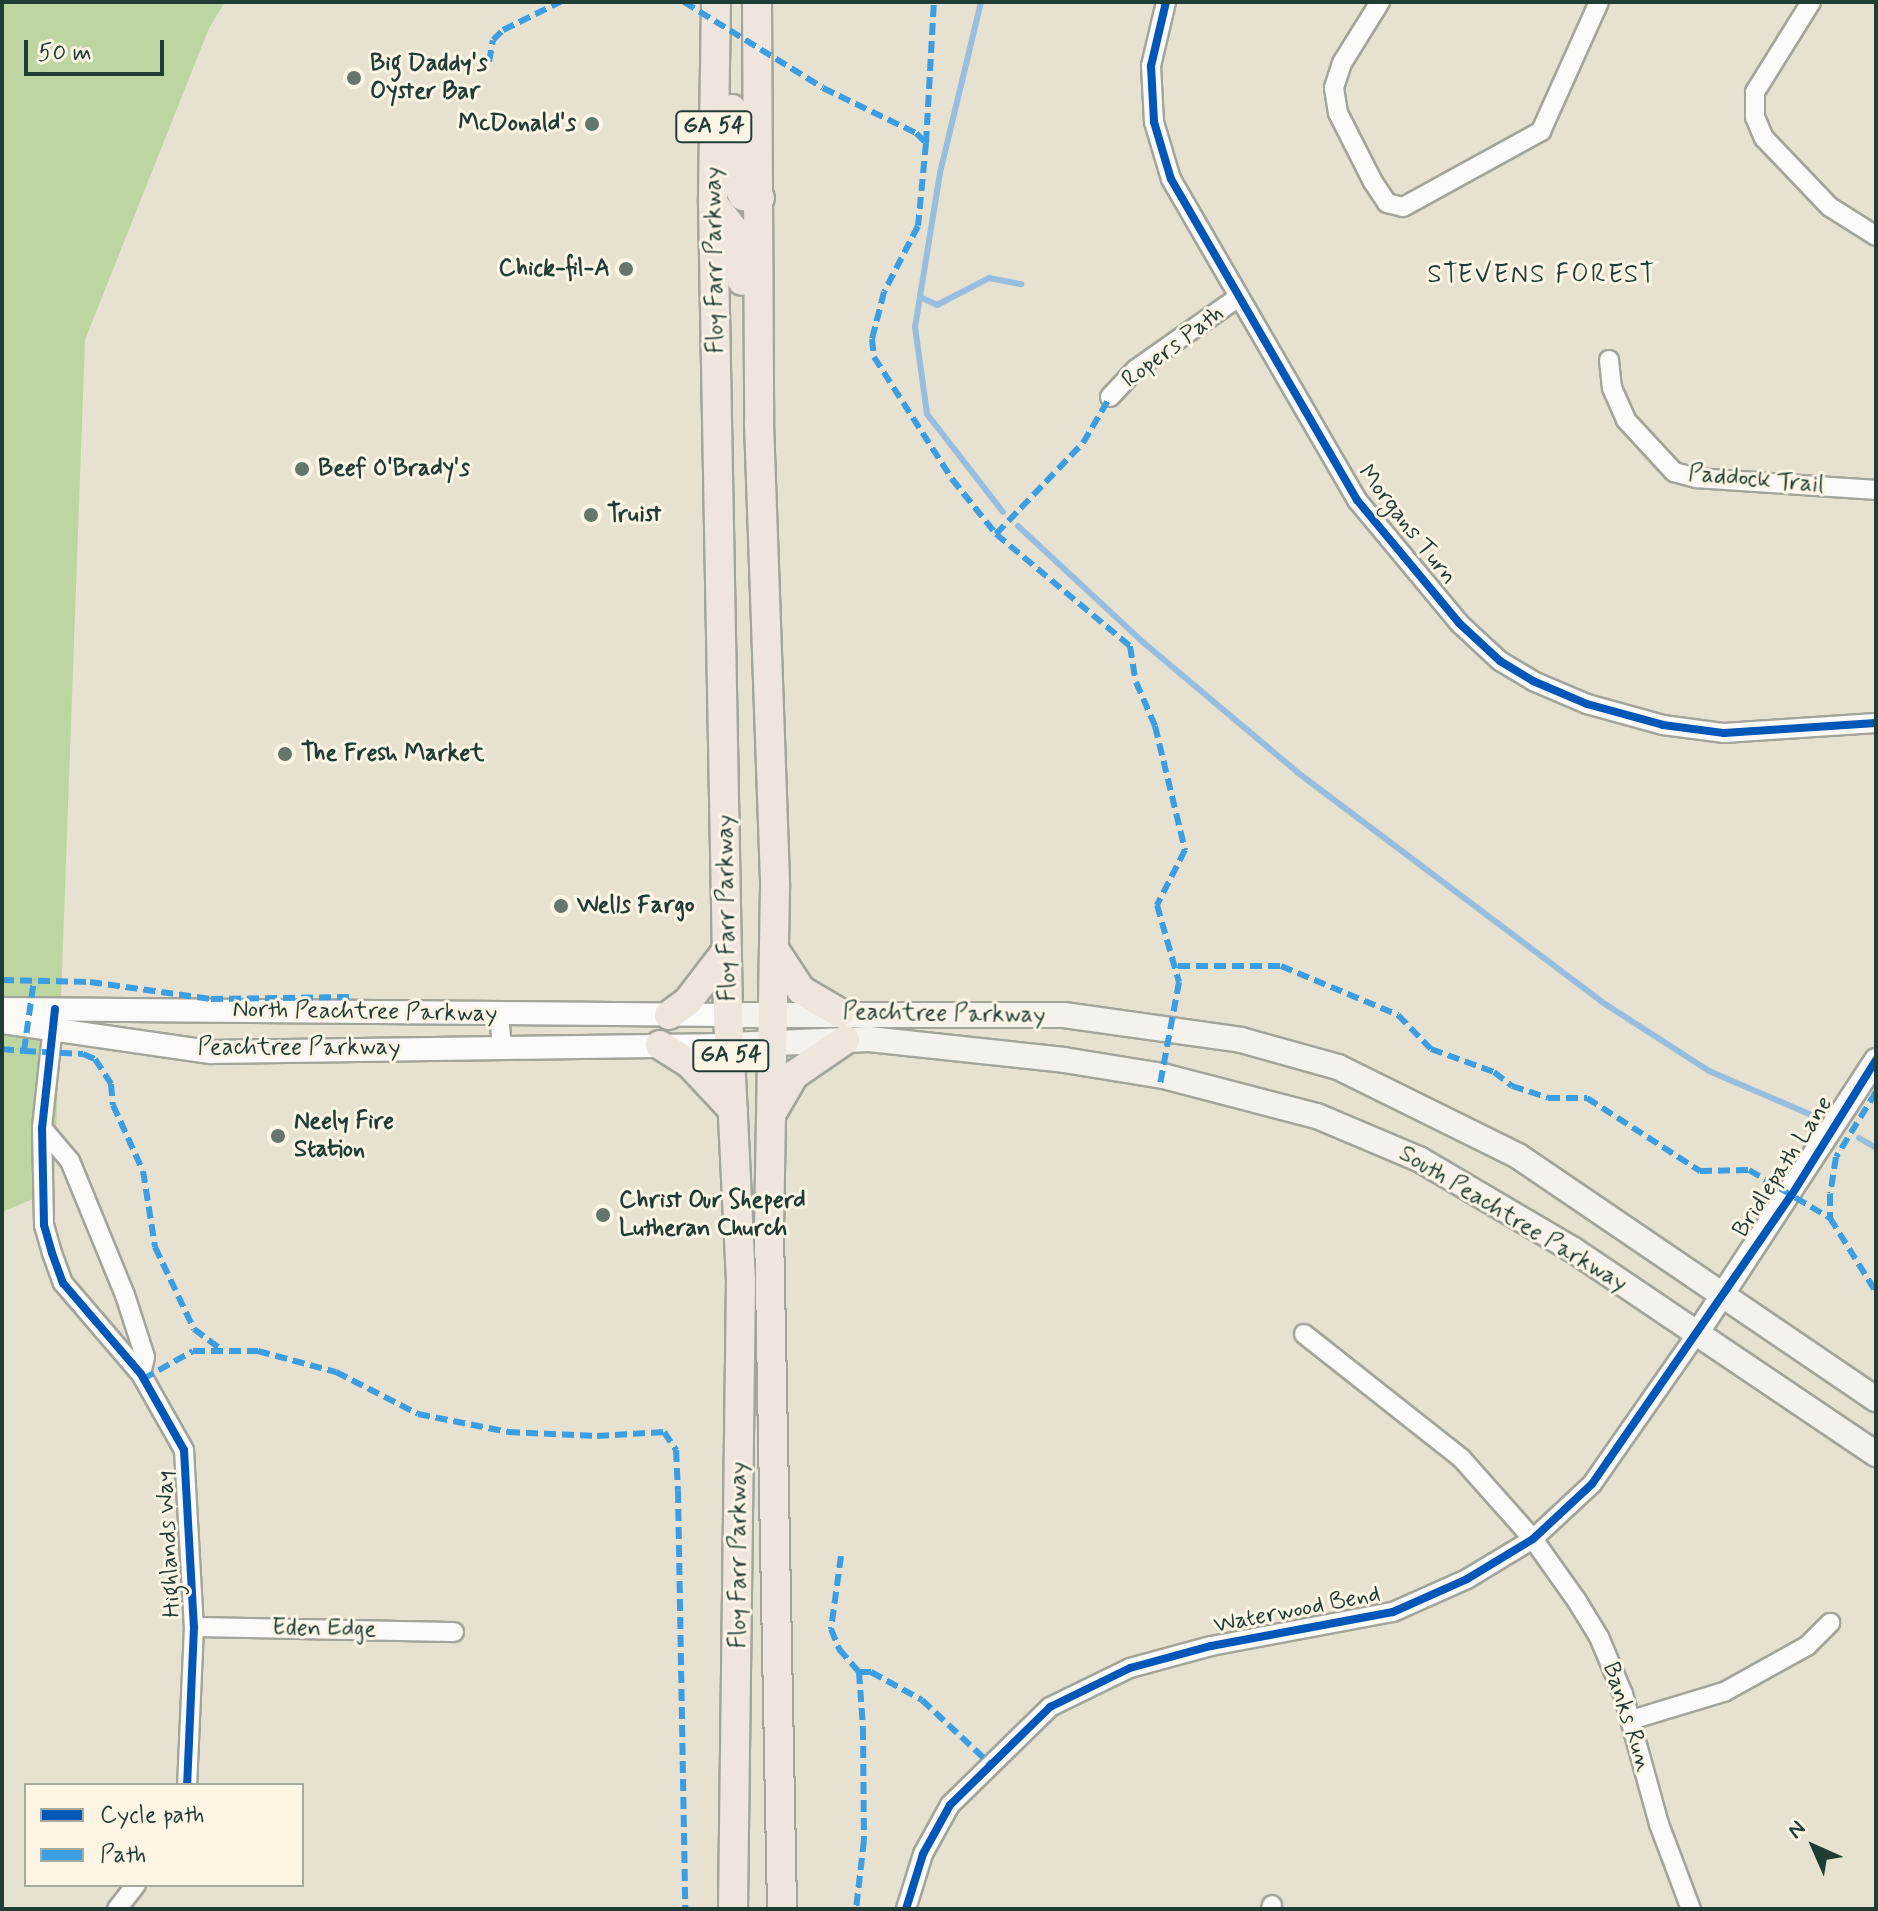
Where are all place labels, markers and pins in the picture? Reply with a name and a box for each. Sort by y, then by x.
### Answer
place label: Big Daddy's Oyster Bar [370,50,489,106]
marker: Big Daddy's Oyster Bar [345,69,363,87]
place label: McDonald's [458,110,576,138]
marker: McDonald's [583,115,601,133]
place label: Chick-fil-A [498,255,610,283]
marker: Chick-fil-A [617,260,635,278]
place label: Beef O'Brady's [318,455,472,483]
marker: Beef O'Brady's [293,460,311,478]
place label: Truist [607,501,661,529]
marker: Truist [582,506,600,524]
place label: The Fresh Market [301,740,484,768]
marker: The Fresh Market [276,745,294,763]
place label: Wells Fargo [577,892,693,920]
marker: Wells Fargo [552,897,570,915]
place label: Neely Fire Station [294,1108,394,1164]
marker: Neely Fire Station [269,1127,287,1145]
place label: Christ Our Sheperd Lutheran Church [619,1187,808,1243]
marker: Christ Our Sheperd Lutheran Church [594,1206,612,1224]

